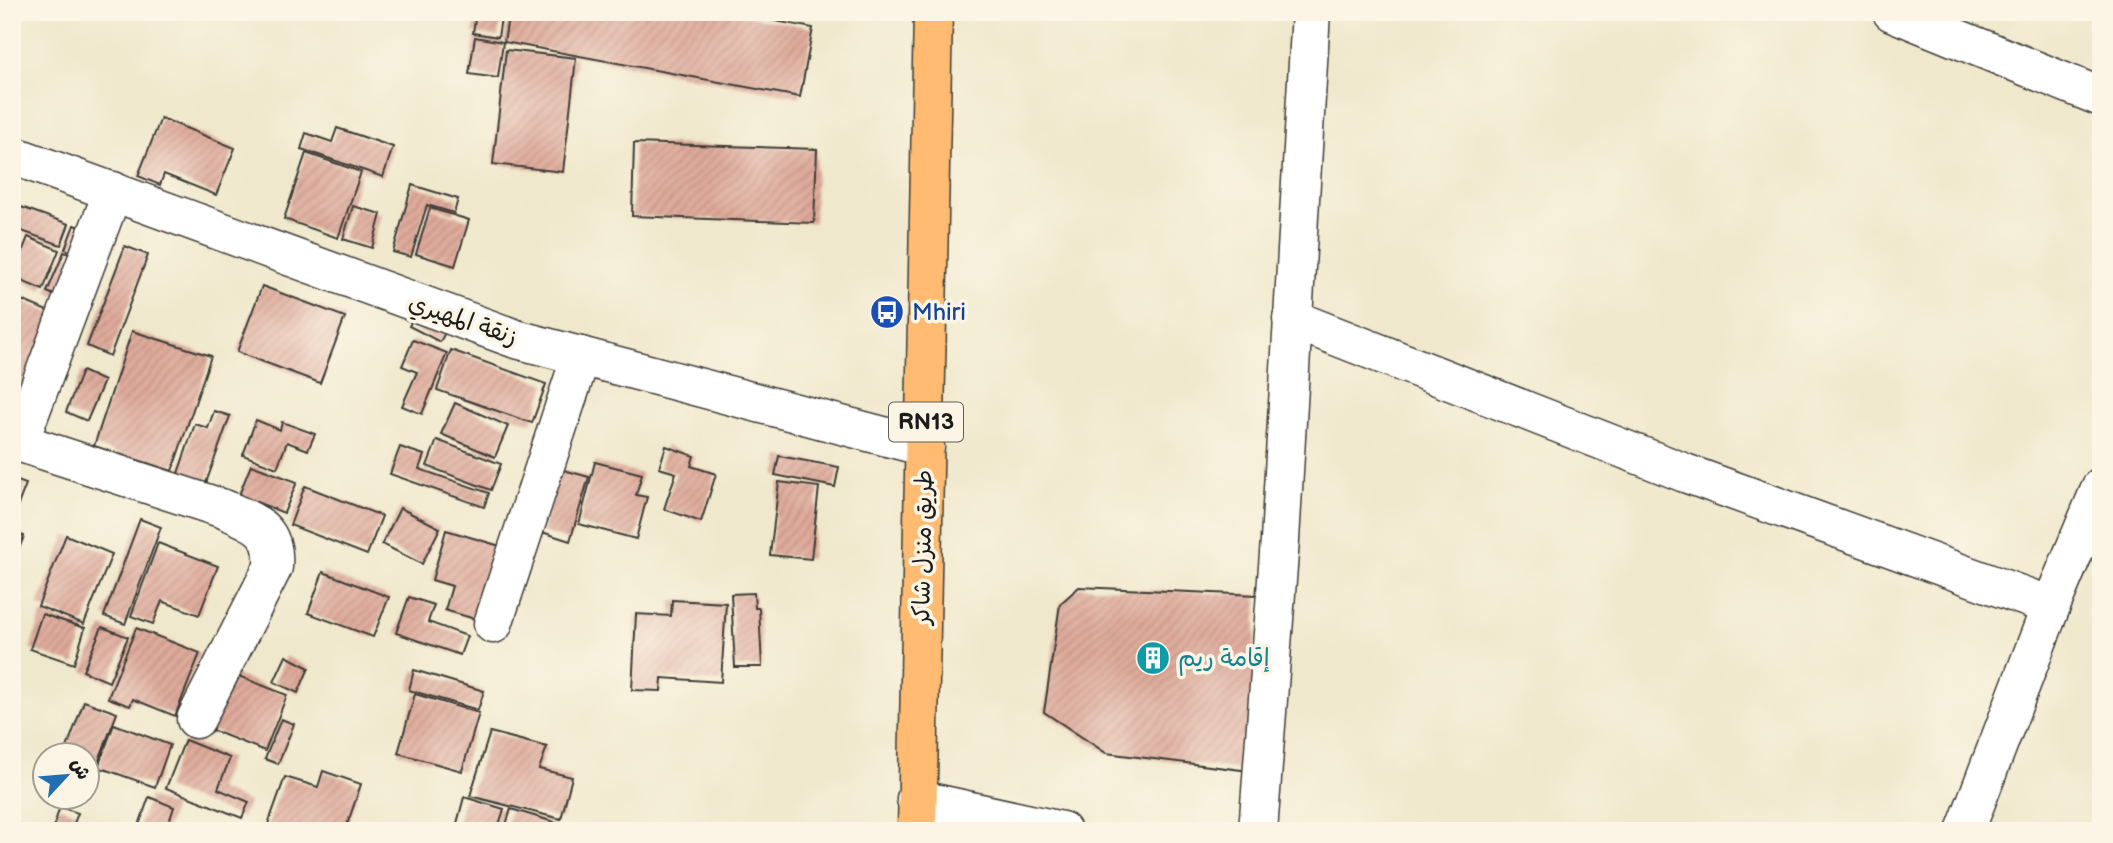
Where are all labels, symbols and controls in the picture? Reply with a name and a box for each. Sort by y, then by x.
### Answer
street label: زنقة المهيري [404,288,521,354]
bus stop icon: Mhiri [868,293,906,331]
place label: Mhiri [912,298,966,327]
road number: RN13 [889,402,963,442]
street label: طريق منزل شاكر [907,469,939,627]
building icon: إقامة ريم [1134,639,1172,677]
place label: إقامة ريم [1178,644,1270,676]
north arrow [32,742,102,812]
text: ش [65,755,95,784]

